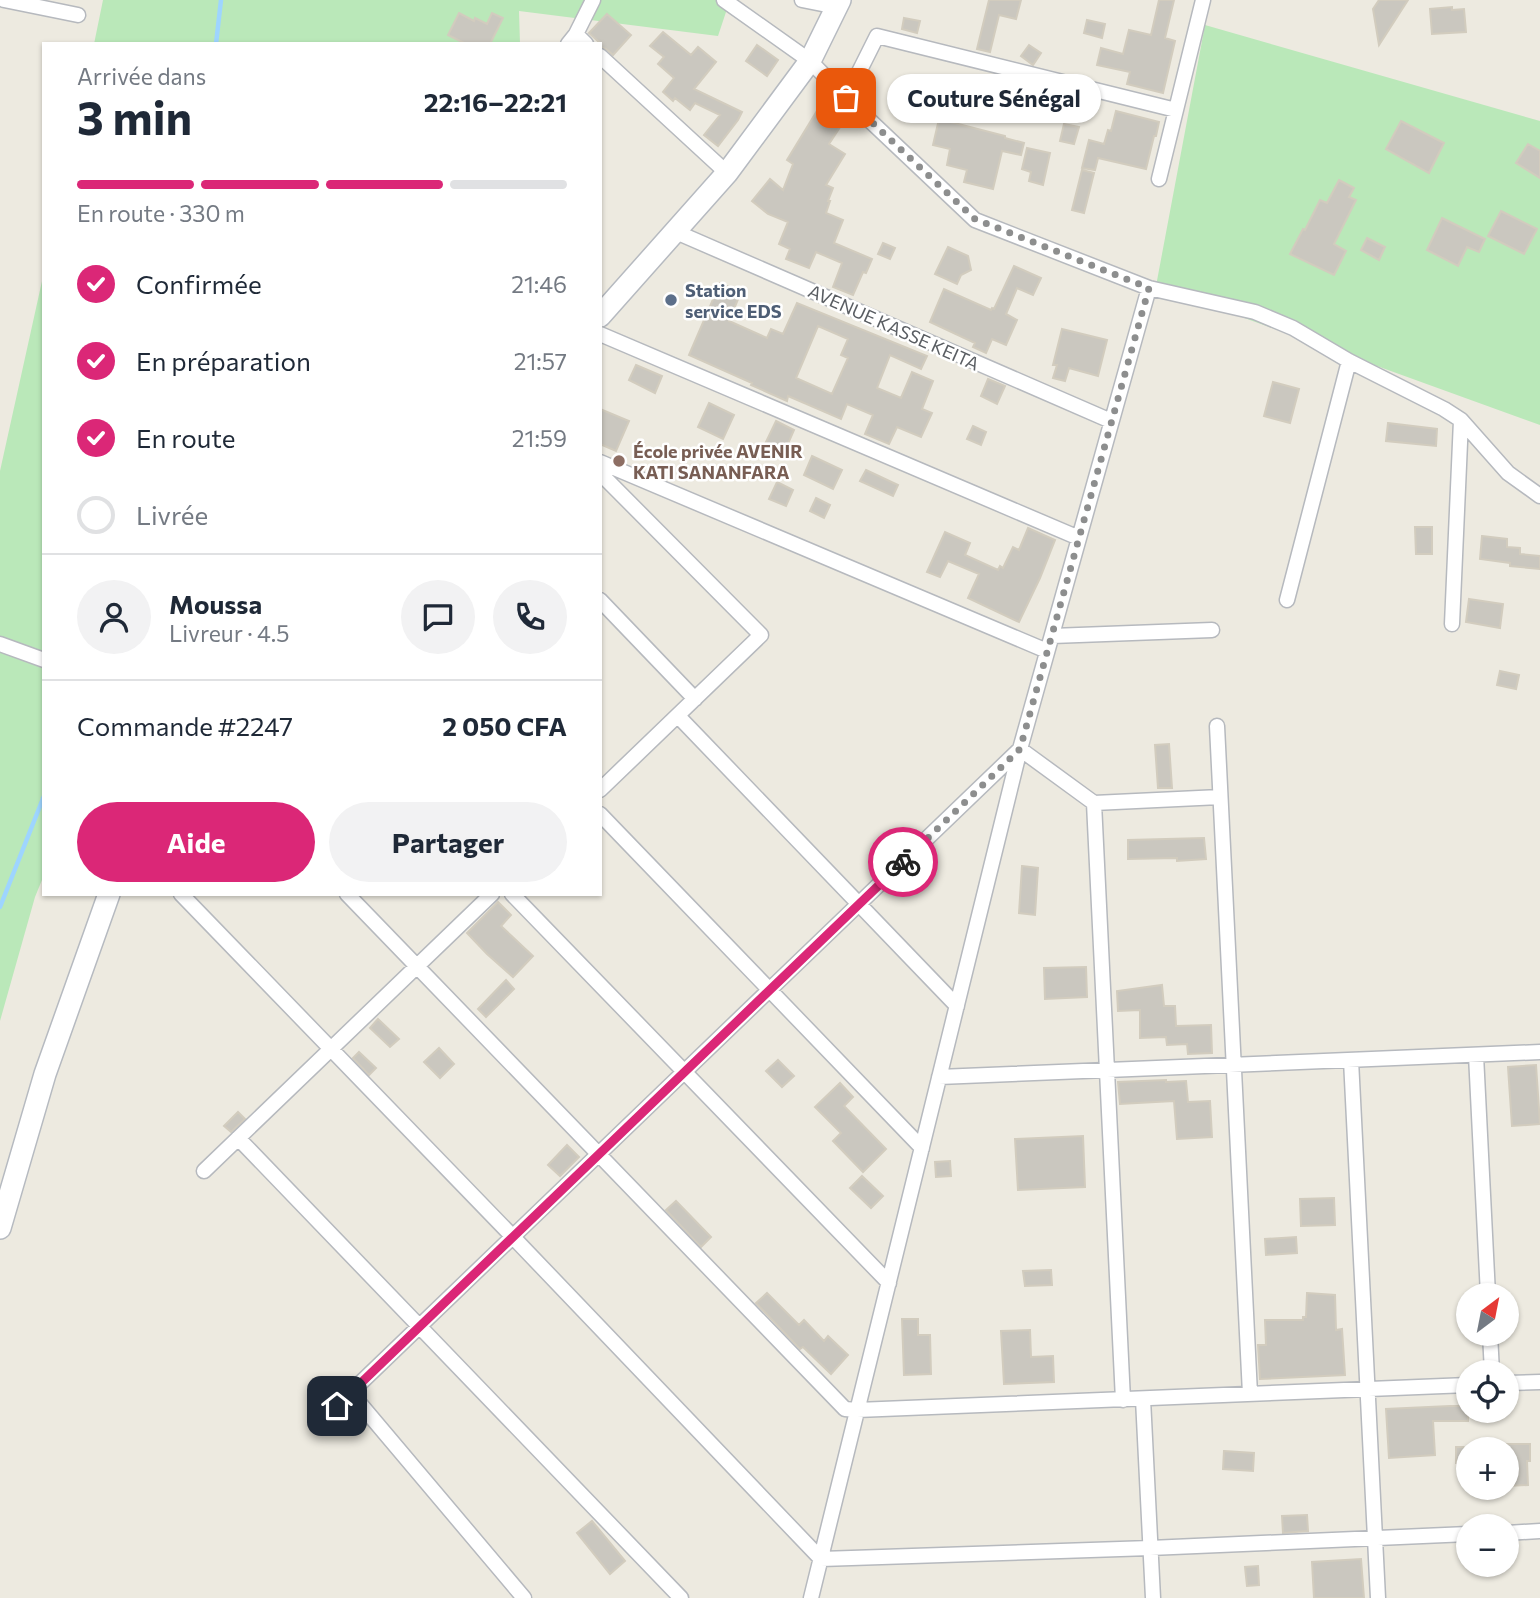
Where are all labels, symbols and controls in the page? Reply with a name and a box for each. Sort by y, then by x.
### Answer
text: Arrivée dans [77,62,206,90]
pin [816,68,876,128]
callout: Couture Sénégal [888,74,1102,122]
icon: bag [827,79,865,117]
text: Couture Sénégal [907,84,1081,112]
text: 22:16–22:21 [424,86,567,117]
text: 3 min [77,88,192,144]
text: En route · 330 m [77,199,245,227]
icon: check [77,265,115,303]
text: Confirmée [136,268,262,299]
text: 21:46 [511,270,567,298]
place label: Station service EDS [685,279,782,322]
street label: AVENUE KASSE KEITA [805,279,983,375]
marker: Station service EDS [663,292,679,308]
icon: check [77,342,115,380]
text: En préparation [136,345,311,376]
text: 21:57 [514,347,567,375]
icon: check [77,419,115,457]
text: En route [136,422,236,453]
text: 21:59 [512,424,567,452]
place label: École privée AVENIR KATI SANANFARA [633,440,803,483]
marker: École privée AVENIR KATI SANANFARA [611,453,627,469]
text: Livrée [136,499,208,530]
button: person [77,580,151,654]
button: chat [401,580,475,654]
button: phone [493,580,567,654]
text: Moussa [169,588,262,619]
text: Livreur · 4.5 [169,619,289,647]
text: Commande #2247 [77,710,293,741]
text: 2 050 CFA [442,710,567,741]
button: Aide [77,802,315,882]
button: Partager [329,802,567,882]
courier [868,827,938,897]
icon: bike [884,843,922,881]
north arrow [1456,1283,1519,1346]
map controls [1456,1283,1519,1577]
button: locate [1456,1360,1519,1423]
pin [307,1376,367,1436]
icon: home [318,1387,356,1425]
button: + [1456,1437,1519,1500]
button: − [1456,1514,1519,1577]

